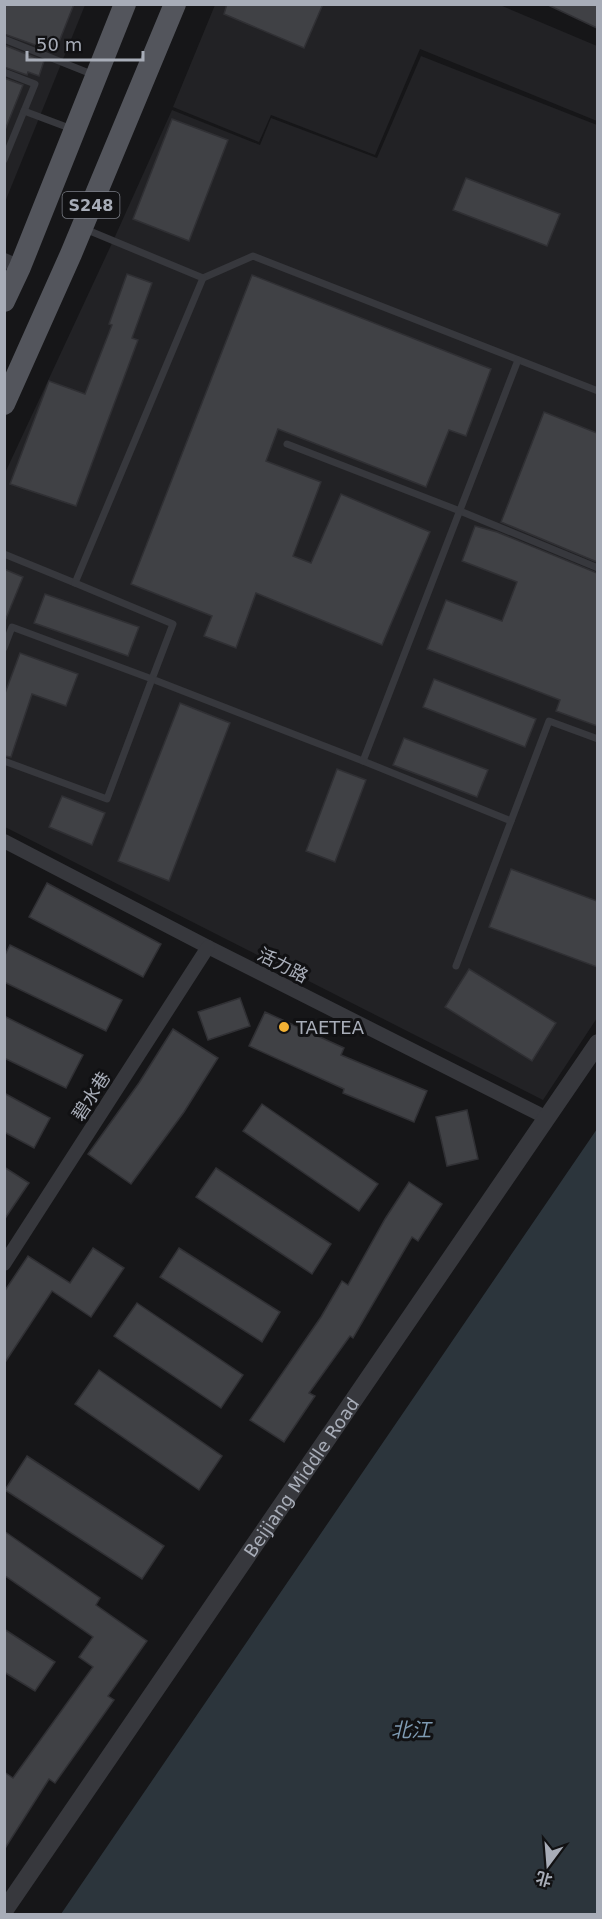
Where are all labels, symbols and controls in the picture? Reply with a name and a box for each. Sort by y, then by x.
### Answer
scale bar [27,24,142,62]
text: 50 m [36,34,82,55]
road number: S248 [62,192,119,218]
street label: 活力路 [254,943,312,987]
place label: TAETEA [295,1017,365,1038]
marker: TAETEA [277,1020,291,1034]
street label: 碧水巷 [67,1068,115,1124]
street label: Beijiang Middle Road [239,1393,363,1561]
water label: 北江 [391,1718,433,1742]
north arrow [518,1835,578,1895]
text: 北 [534,1868,554,1890]

